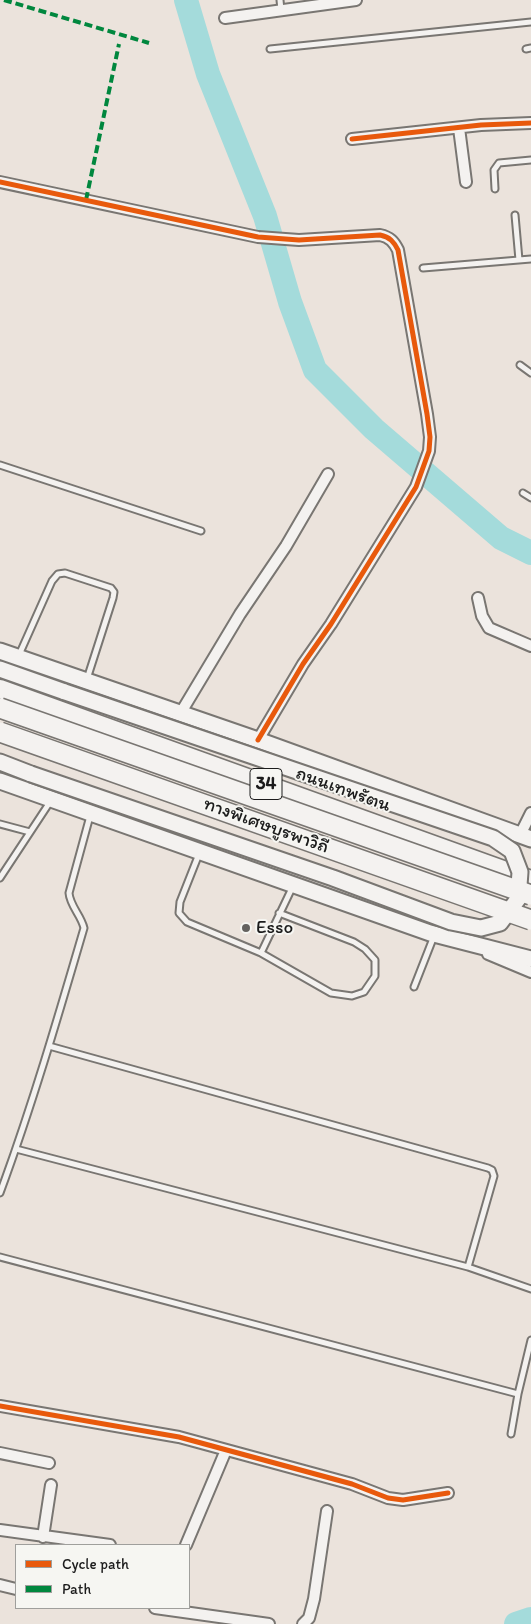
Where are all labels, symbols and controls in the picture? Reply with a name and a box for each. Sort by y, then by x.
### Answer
street label: ถนนเทพรัตน [292,762,394,818]
road number: 34 [250,769,282,800]
street label: ทางพิเศษบูรพาวิถี [200,793,332,859]
place label: Esso [256,917,293,939]
marker: Esso [240,922,252,934]
legend [15,1544,190,1609]
text: Cycle path [62,1555,129,1573]
text: Path [62,1580,91,1598]

